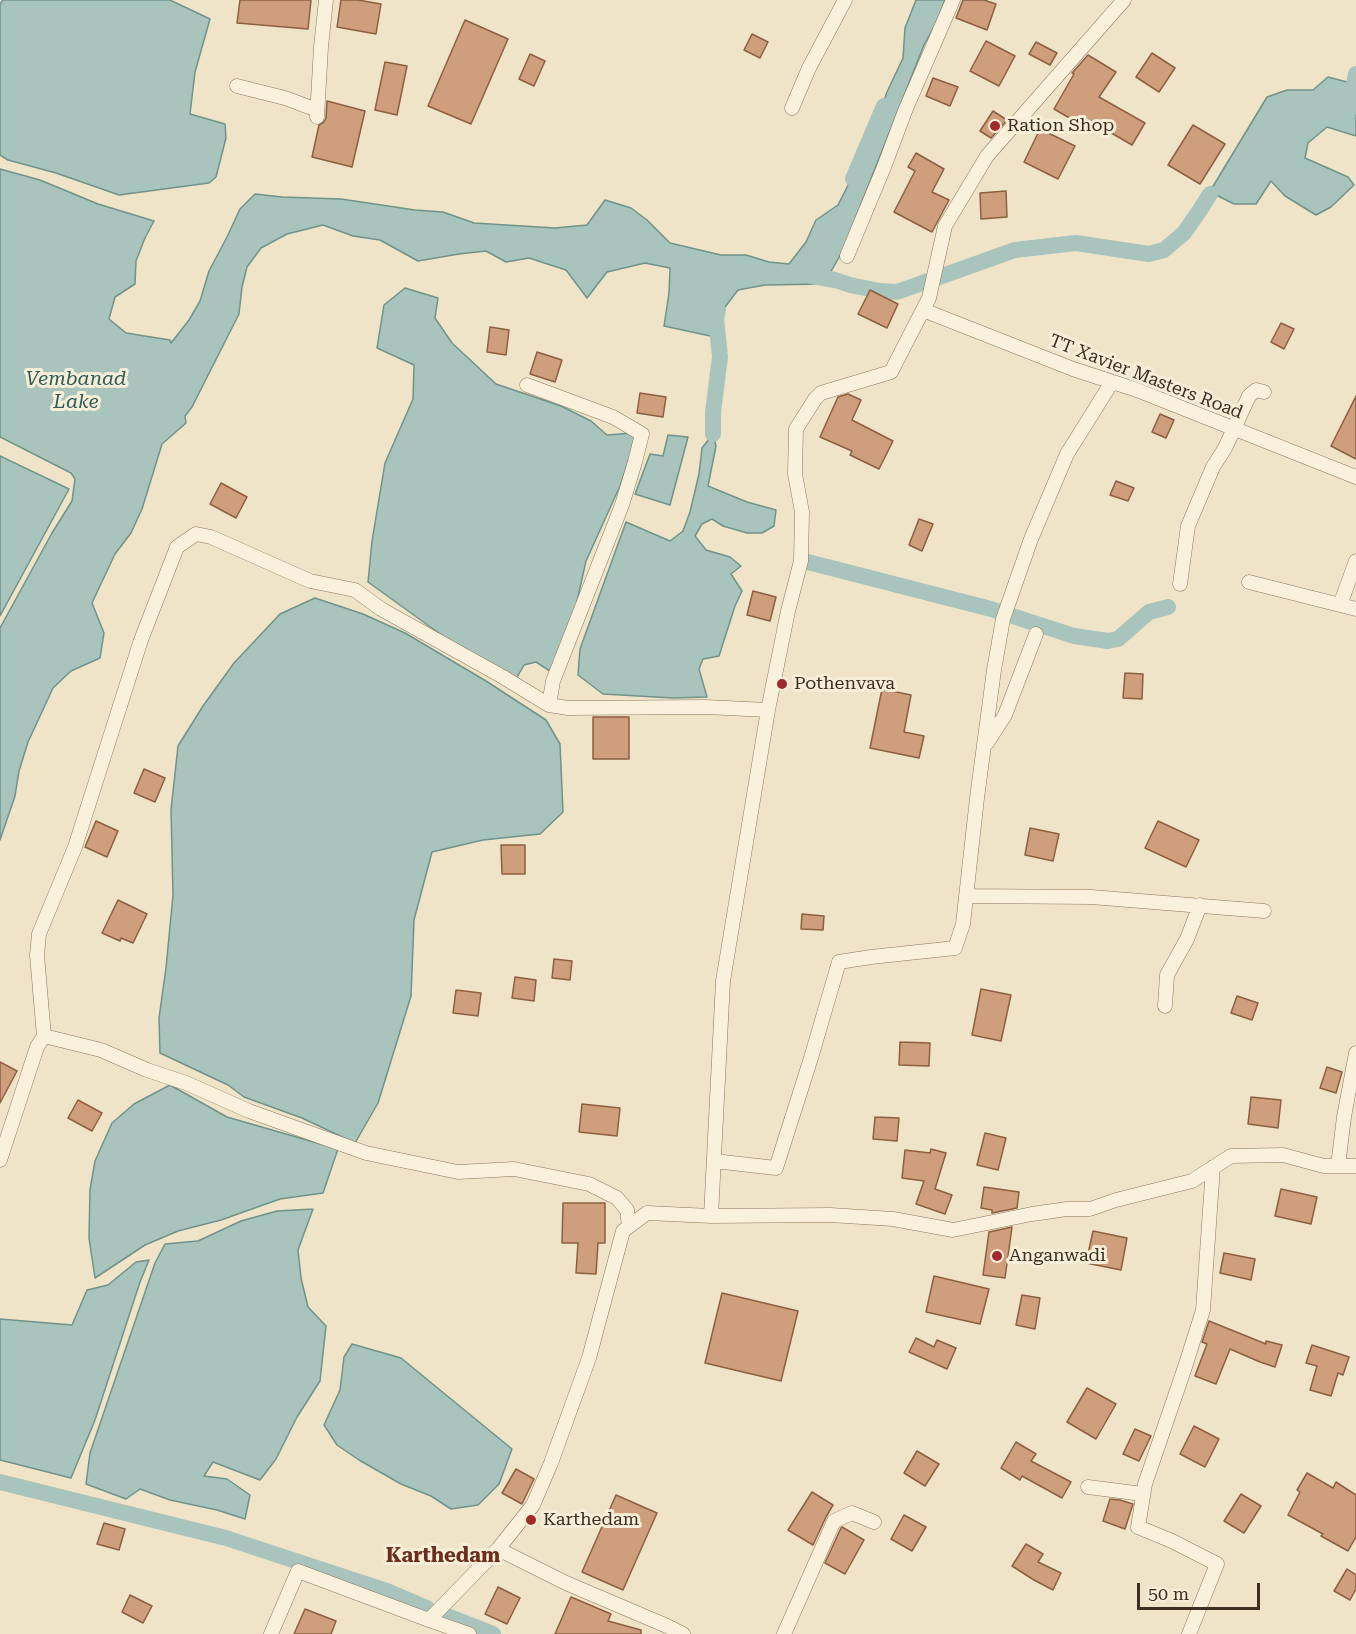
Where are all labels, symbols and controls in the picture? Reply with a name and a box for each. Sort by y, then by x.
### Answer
place label: Ration Shop [1007,115,1114,137]
marker: Ration Shop [988,119,1002,133]
street label: TT Xavier Masters Road [1046,330,1246,424]
water label: Vembanad Lake [26,367,126,414]
place label: Pothenvava [794,673,895,695]
marker: Pothenvava [775,677,789,691]
place label: Anganwadi [1009,1245,1106,1267]
marker: Anganwadi [990,1249,1004,1263]
place label: Karthedam [543,1509,639,1531]
marker: Karthedam [524,1513,538,1527]
district label: Karthedam [386,1544,500,1568]
scale bar [1140,1571,1263,1609]
text: 50 m [1148,1583,1189,1604]

